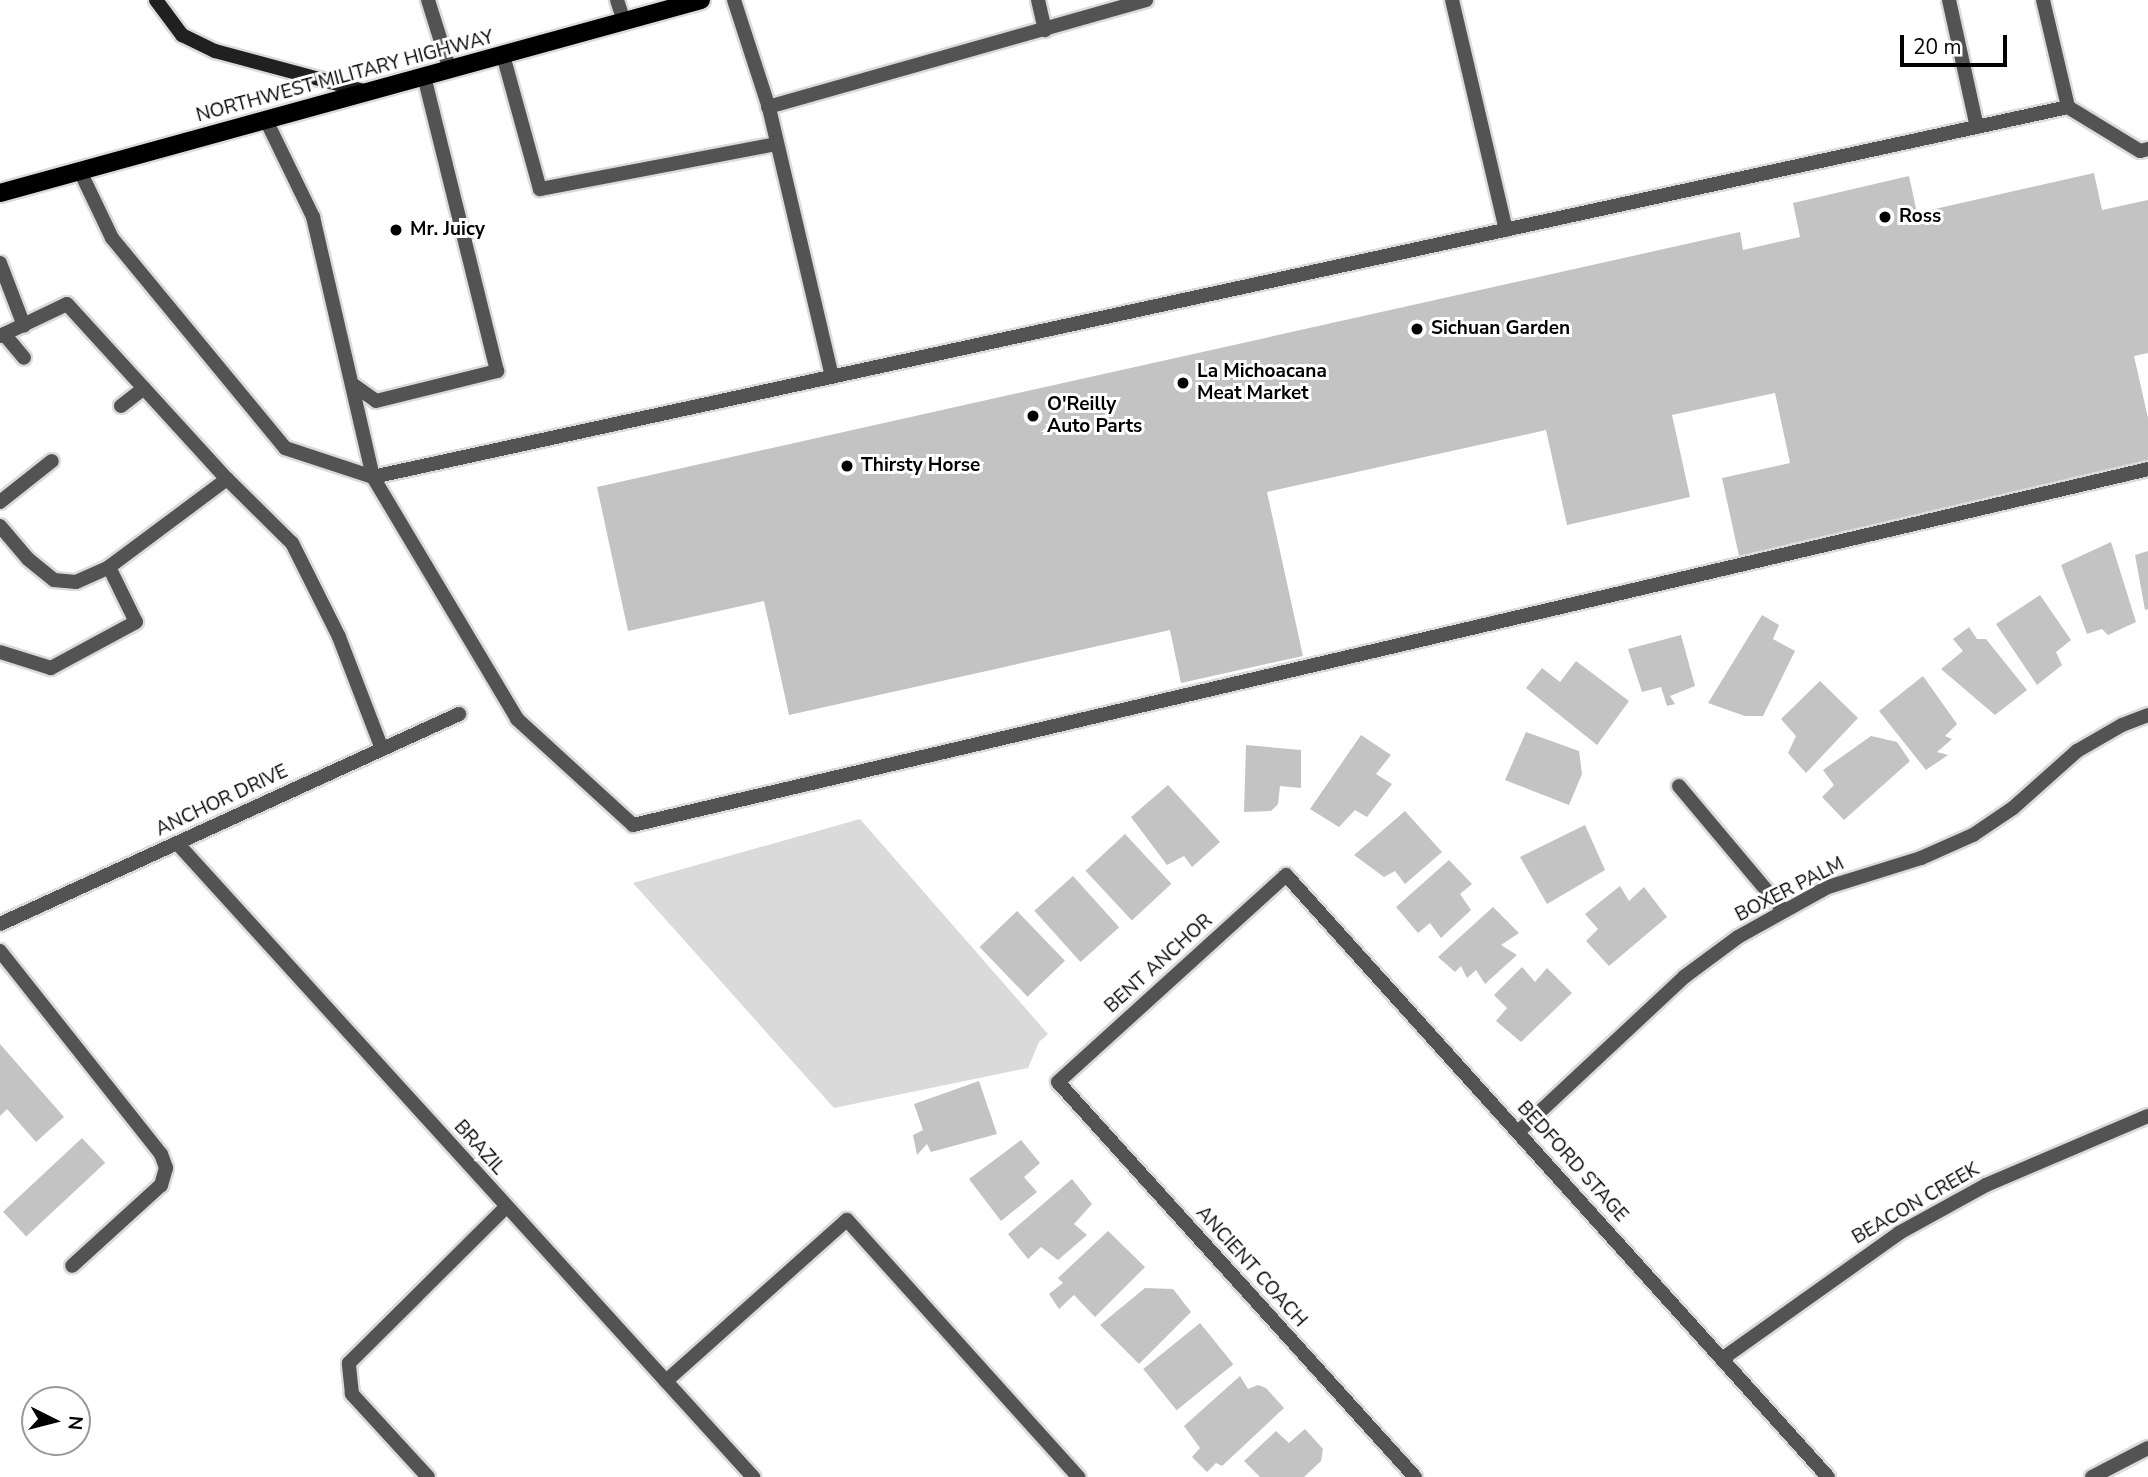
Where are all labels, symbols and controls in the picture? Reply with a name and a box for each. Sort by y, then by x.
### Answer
scale bar [1903,21,2010,65]
street label: NORTHWEST MILITARY HIGHWAY [194,26,496,128]
text: 20 m [1913,33,1962,61]
place label: Ross [1899,206,1941,228]
marker: Ross [1877,209,1893,225]
place label: Mr. Juicy [410,219,485,241]
marker: Mr. Juicy [388,222,404,238]
place label: Sichuan Garden [1431,318,1570,340]
marker: Sichuan Garden [1409,321,1425,337]
place label: La Michoacana Meat Market [1197,361,1327,405]
marker: La Michoacana Meat Market [1175,375,1191,391]
place label: O'Reilly Auto Parts [1047,394,1142,438]
marker: O'Reilly Auto Parts [1025,408,1041,424]
place label: Thirsty Horse [861,455,980,477]
marker: Thirsty Horse [839,458,855,474]
street label: ANCHOR DRIVE [152,760,292,842]
street label: BOXER PALM [1732,853,1848,927]
street label: BENT ANCHOR [1101,910,1217,1018]
street label: BEDFORD STAGE [1512,1097,1632,1227]
street label: BRAZIL [449,1116,509,1180]
street label: BEACON CREEK [1849,1158,1983,1250]
street label: ANCIENT COACH [1191,1202,1311,1332]
north arrow [21,1386,91,1456]
text: N [61,1415,89,1431]

